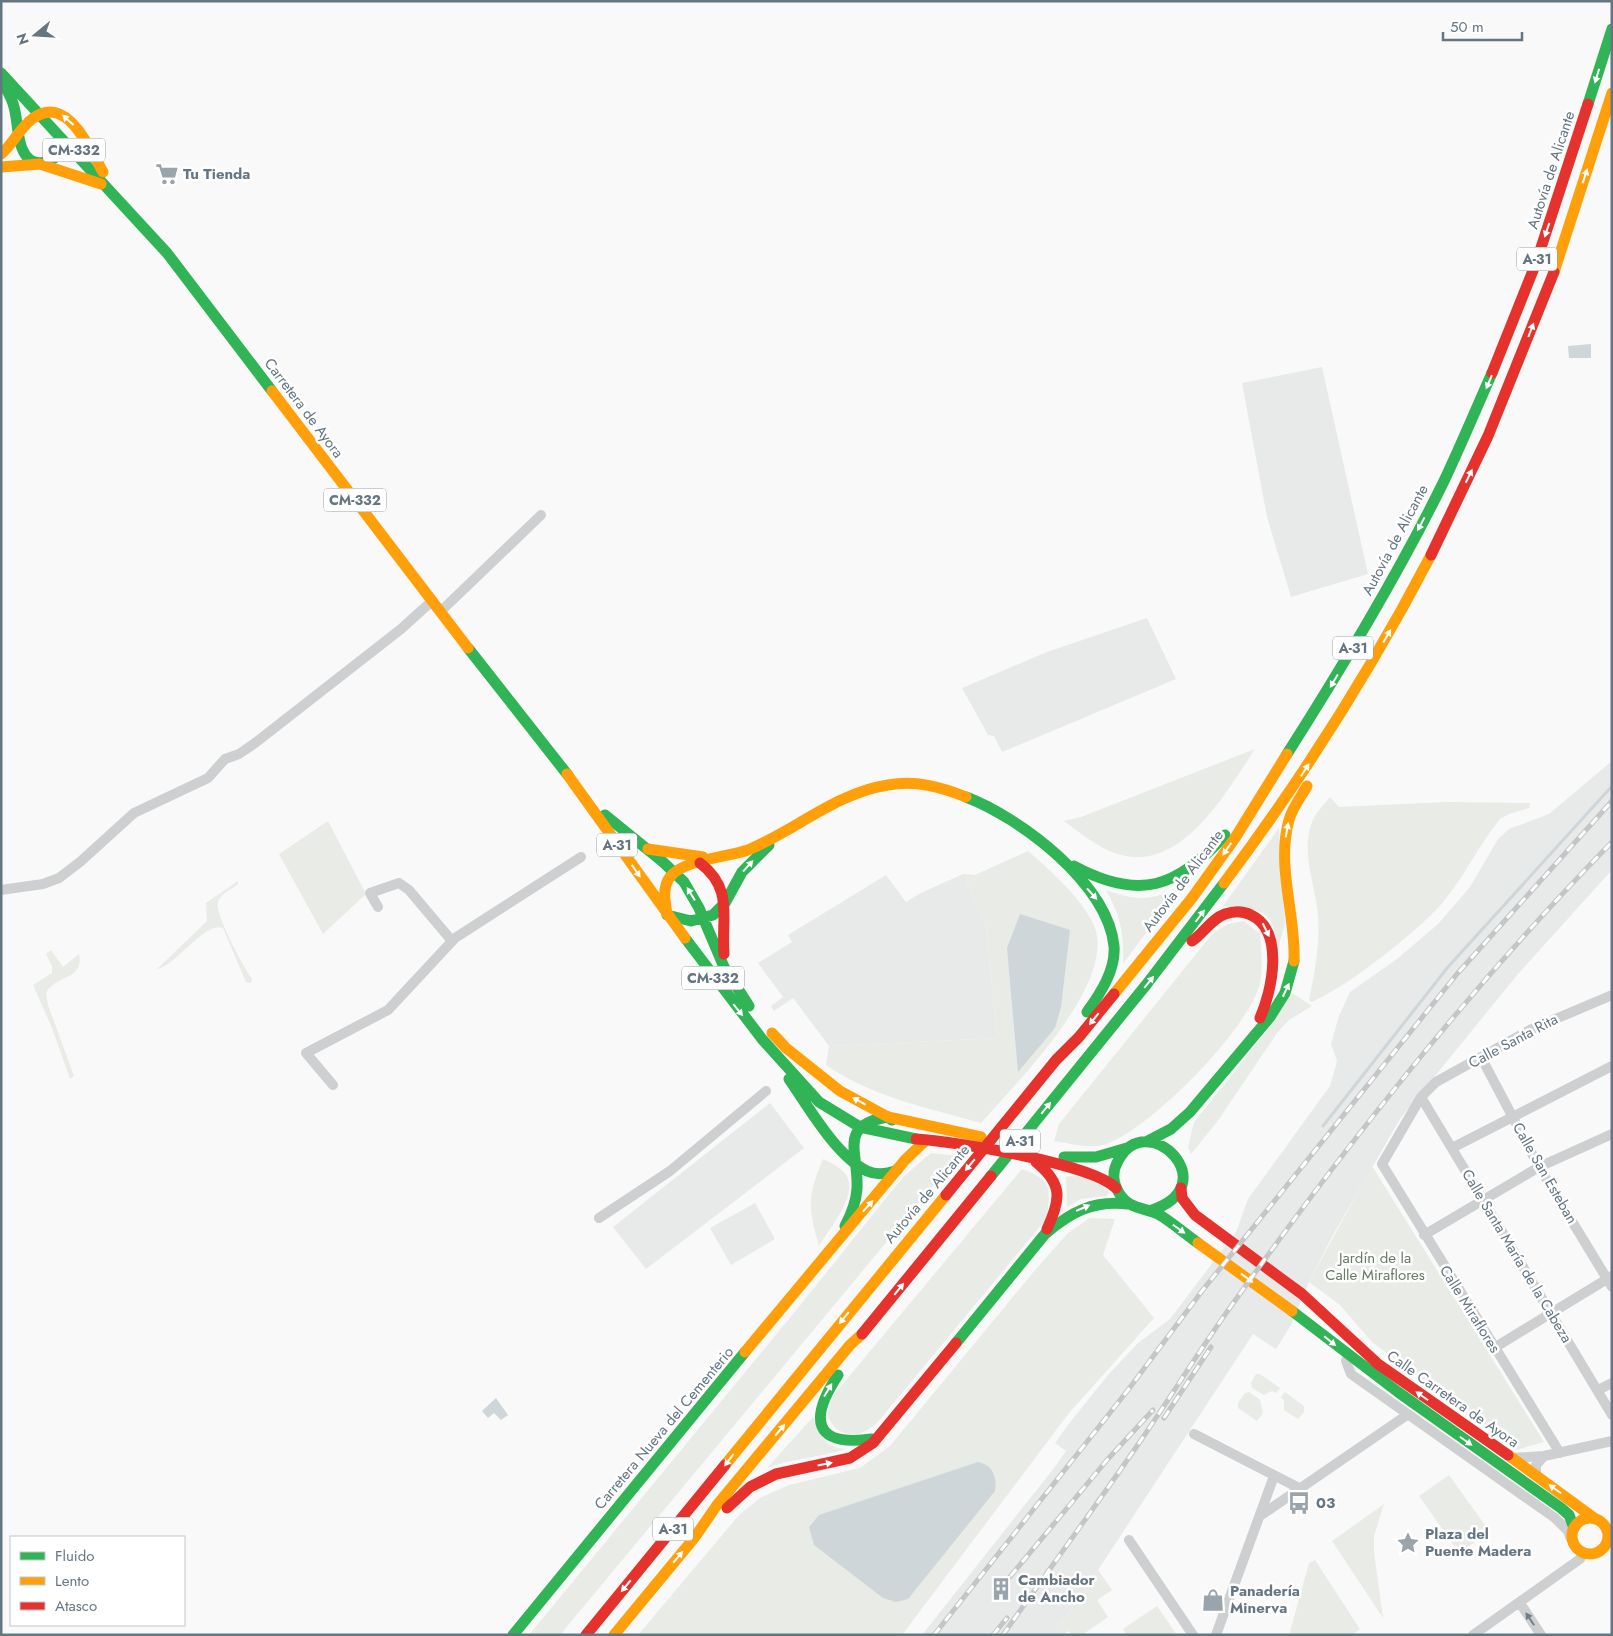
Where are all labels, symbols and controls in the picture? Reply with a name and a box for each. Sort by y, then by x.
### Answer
north arrow [10,10,60,60]
scale bar [1443,10,1522,42]
text: 50 m [1450,16,1484,38]
text: N [11,31,34,47]
one-way arrow [1593,68,1601,83]
street label: Autovía de Alicante [1522,108,1581,232]
one-way arrow [63,114,75,126]
road number: CM-332 [43,138,105,162]
supermarket icon: Tu Tienda [154,161,180,187]
place label: Tu Tienda [183,163,250,185]
one-way arrow [1581,169,1589,184]
one-way arrow [1543,223,1550,238]
road number: A-31 [1517,248,1557,270]
one-way arrow [1527,322,1535,337]
street label: Carretera de Ayora [259,353,349,463]
one-way arrow [1484,375,1492,389]
one-way arrow [1465,469,1473,483]
street label: Autovía de Alicante [1356,480,1434,599]
road number: CM-332 [324,488,386,512]
one-way arrow [1417,517,1425,531]
one-way arrow [1382,629,1391,643]
road number: A-31 [1333,636,1373,660]
one-way arrow [1329,675,1338,688]
one-way arrow [1300,763,1309,776]
one-way arrow [1284,821,1292,837]
street label: Autovía de Alicante [1137,825,1229,937]
road number: A-31 [597,834,637,856]
one-way arrow [1222,843,1232,856]
one-way arrow [742,860,754,872]
one-way arrow [631,864,641,878]
one-way arrow [687,887,696,900]
one-way arrow [1086,887,1098,899]
one-way arrow [1195,909,1205,923]
one-way arrow [1262,923,1271,938]
road number: CM-332 [682,966,744,990]
one-way arrow [1143,976,1154,989]
one-way arrow [1282,983,1290,997]
one-way arrow [733,1003,744,1016]
street label: Calle Santa Rita [1464,1008,1562,1074]
one-way arrow [1089,1012,1100,1025]
one-way arrow [852,1097,866,1105]
one-way arrow [1041,1102,1052,1115]
street label: Calle San Esteban [1507,1118,1583,1228]
road number: A-31 [1000,1130,1040,1152]
street label: Autovía de Alicante [879,1140,975,1248]
one-way arrow [964,1159,975,1172]
street label: Calle Santa María de la Cabeza [1456,1165,1578,1347]
one-way arrow [862,1200,874,1212]
one-way arrow [1076,1203,1090,1211]
one-way arrow [1172,1224,1185,1234]
park label: Jardín de la Calle Miraflores [1325,1247,1425,1286]
street label: Calle Miraflores [1434,1261,1506,1357]
one-way arrow [1240,1273,1254,1283]
one-way arrow [894,1283,905,1296]
one-way arrow [839,1312,850,1324]
one-way arrow [1323,1336,1336,1347]
street label: Carretera Nueva del Cementerio [589,1342,739,1514]
street label: Calle Carretera de Ayora [1382,1345,1524,1453]
one-way arrow [823,1383,832,1397]
one-way arrow [1415,1391,1429,1401]
one-way arrow [774,1424,785,1437]
one-way arrow [1459,1436,1473,1446]
one-way arrow [724,1453,735,1466]
one-way arrow [818,1459,834,1467]
one-way arrow [1549,1484,1562,1495]
bus stop icon: 03 [1286,1490,1312,1516]
place label: 03 [1316,1492,1335,1514]
road number: A-31 [653,1518,693,1540]
place label: Plaza del Puente Madera [1425,1523,1531,1562]
place icon: Plaza del Puente Madera [1395,1530,1421,1556]
legend [10,1536,185,1626]
text: Fluido [55,1545,94,1567]
one-way arrow [673,1550,684,1563]
place label: Cambiador de Ancho [1018,1569,1095,1608]
text: Lento [55,1570,89,1592]
building icon: Cambiador de Ancho [988,1576,1014,1602]
one-way arrow [621,1579,632,1592]
place label: Panadería Minerva [1230,1580,1300,1619]
shop icon: Panadería Minerva [1200,1587,1226,1613]
text: Atasco [55,1595,97,1617]
one-way arrow [1525,1612,1535,1626]

